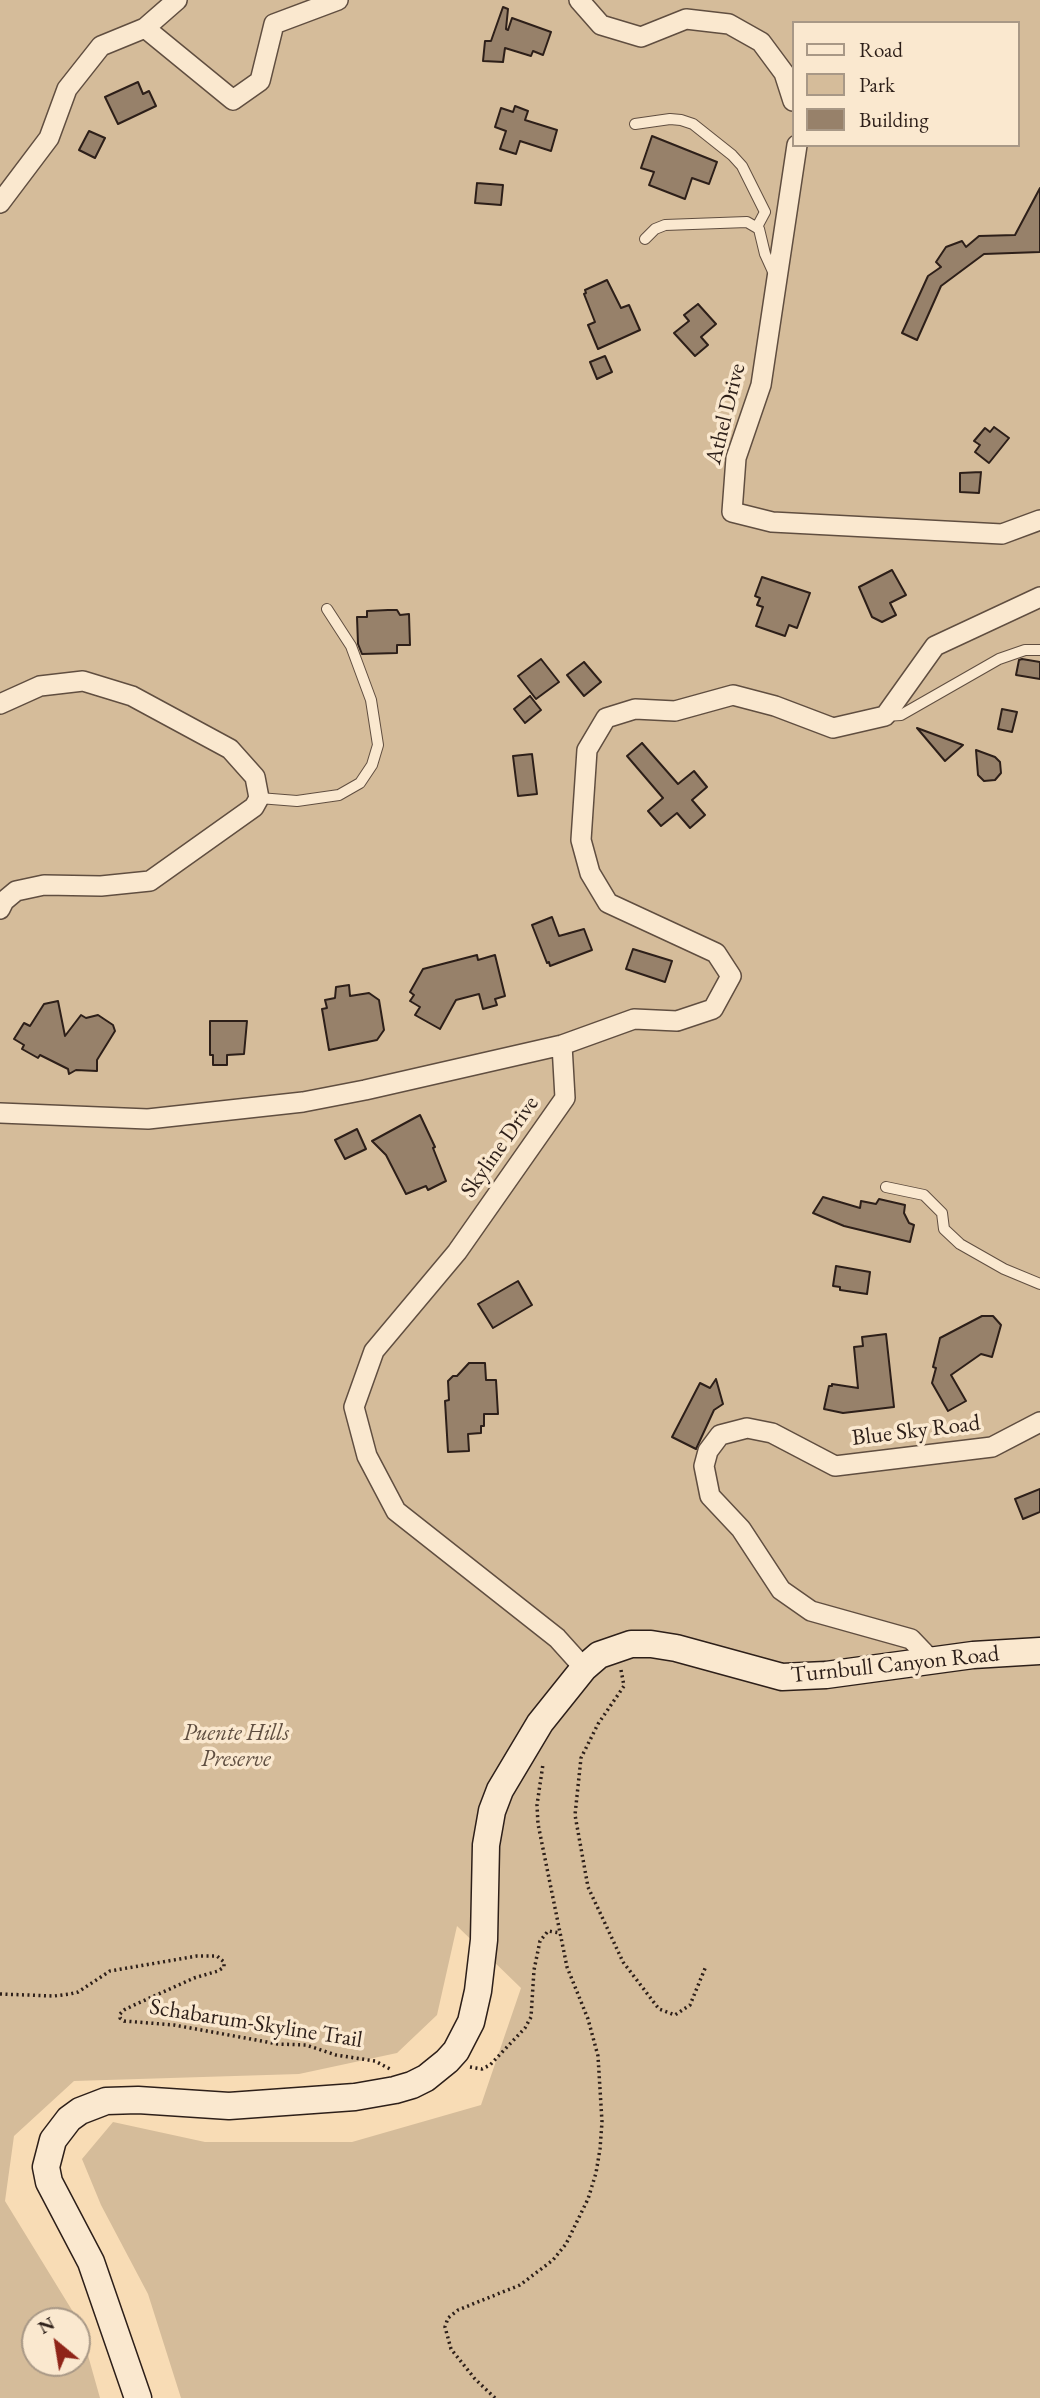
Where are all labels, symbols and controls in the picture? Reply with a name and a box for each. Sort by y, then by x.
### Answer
legend [792,21,1019,147]
text: Road [859,36,903,63]
text: Park [859,71,895,98]
text: Building [859,106,929,133]
street label: Athel Drive [700,361,752,467]
street label: Skyline Drive [455,1091,545,1203]
street label: Blue Sky Road [850,1409,982,1453]
street label: Turnbull Canyon Road [789,1640,1001,1690]
park label: Puente Hills Preserve [183,1720,289,1774]
street label: Schabarum-Skyline Trail [148,1994,364,2054]
north arrow [21,2307,91,2377]
text: N [33,2310,59,2340]

